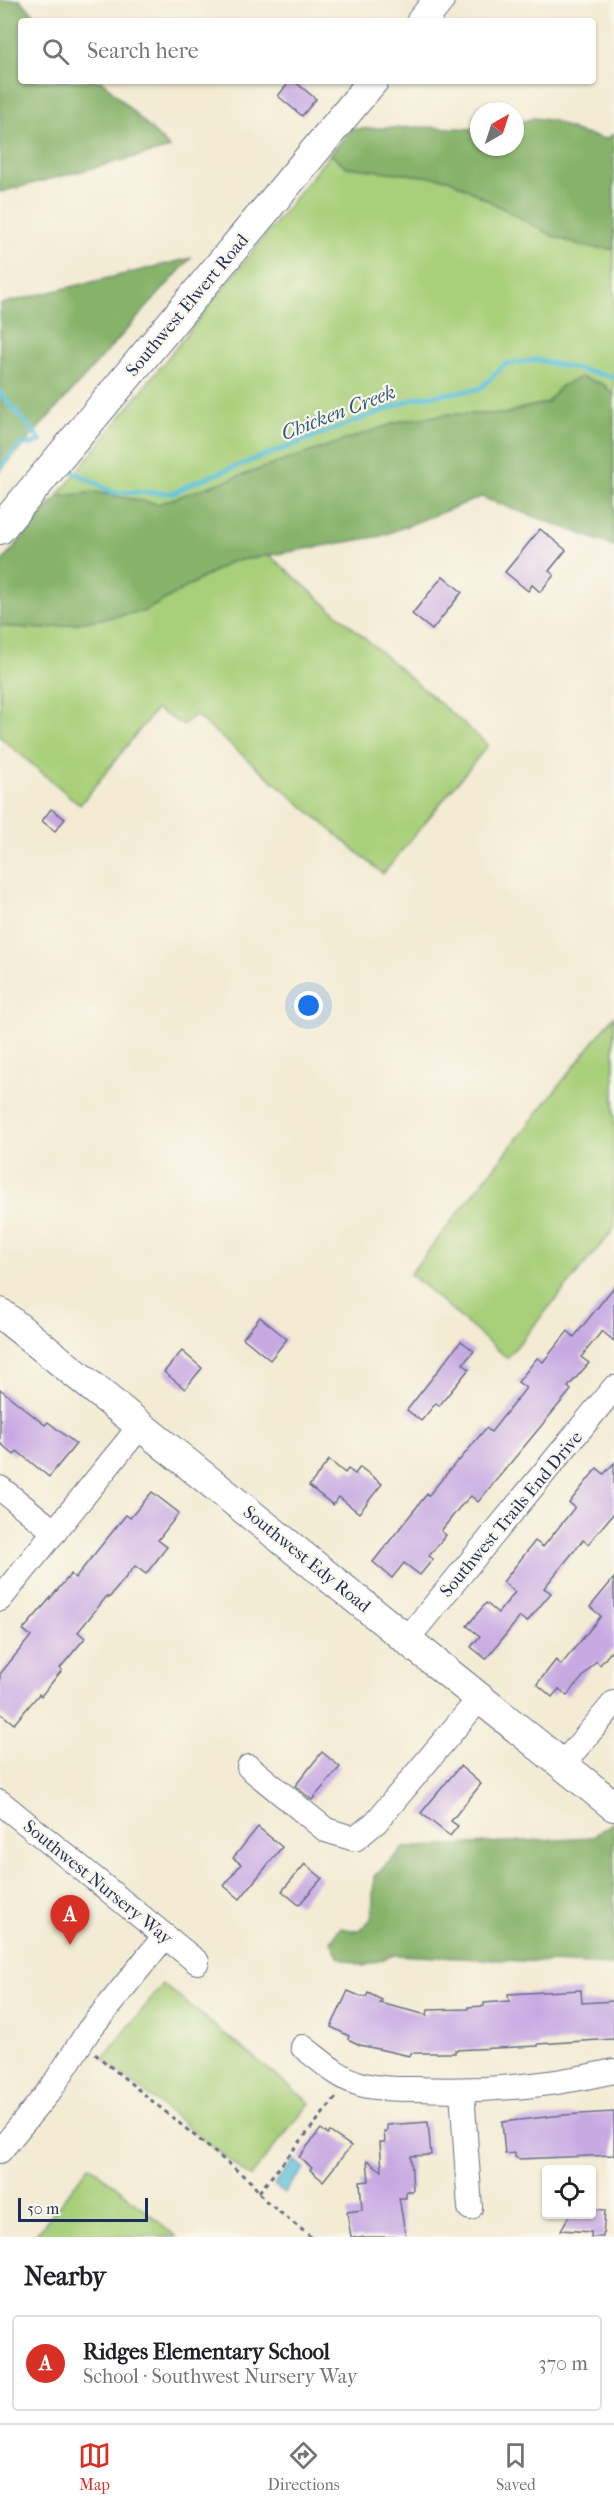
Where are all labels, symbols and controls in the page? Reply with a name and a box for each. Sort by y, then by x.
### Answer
search box [18,18,596,84]
icon: search [39,35,72,68]
text: Search here [87,38,199,64]
north arrow [470,102,524,156]
street label: Southwest Elwert Road [122,230,253,381]
water label: Chicken Creek [278,380,399,445]
your location [294,991,323,1020]
street label: Southwest Trails End Drive [436,1427,587,1602]
street label: Southwest Edy Road [239,1502,375,1617]
street label: Southwest Nursery Way [19,1816,177,1950]
pin: A [50,1896,90,1945]
map controls [542,2165,596,2219]
button: locate [542,2165,596,2219]
scale bar [18,2195,148,2222]
text: 50 m [27,2199,59,2218]
text: Nearby [24,2261,106,2292]
text: Ridges Elementary School [83,2339,330,2365]
text: A [39,2352,52,2375]
text: 370 m [538,2352,588,2375]
text: School · Southwest Nursery Way [83,2365,357,2388]
tab: Map [78,2439,111,2494]
tab: Directions [268,2439,340,2494]
tab: Saved [496,2439,536,2494]

